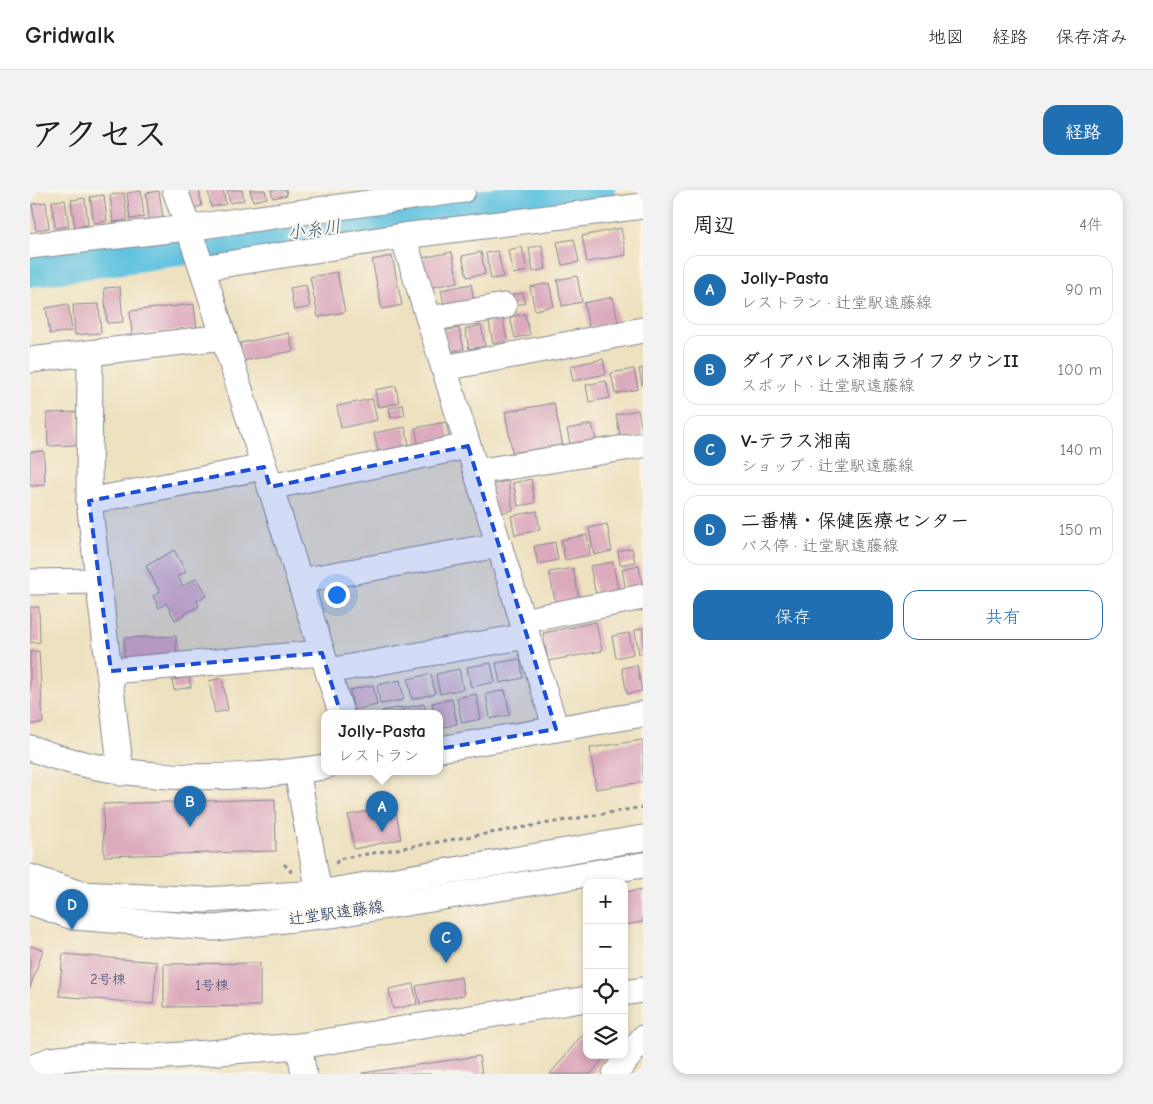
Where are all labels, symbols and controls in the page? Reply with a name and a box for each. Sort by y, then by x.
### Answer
text: Gridwalk [25,21,114,49]
text: 地図 [928,27,964,48]
text: 経路 [992,27,1028,48]
text: 保存済み [1056,27,1128,48]
button: 経路 [1043,105,1123,155]
text: アクセス [30,114,168,155]
text: 周辺 [693,213,735,237]
water label: 小糸川 [286,216,342,244]
text: 4件 [1079,216,1103,234]
text: Jolly-Pasta [741,267,829,289]
text: A [706,281,714,299]
text: 90 m [1065,281,1102,299]
text: レストラン · 辻堂駅遠藤線 [741,294,932,312]
text: ダイアパレス湘南ライフタウンII [741,350,1019,372]
text: B [705,361,715,379]
text: 100 m [1058,361,1102,379]
text: スポット · 辻堂駅遠藤線 [741,377,915,395]
text: V-テラス湘南 [741,430,852,452]
text: C [705,441,715,459]
text: 140 m [1060,441,1102,459]
text: ショップ · 辻堂駅遠藤線 [741,457,914,475]
text: 二番構・保健医療センター [741,510,969,532]
text: D [705,521,715,539]
text: 150 m [1059,521,1102,539]
text: バス停 · 辻堂駅遠藤線 [741,537,899,555]
your location [324,582,350,608]
button: 保存 [693,590,893,640]
button: 共有 [903,590,1103,640]
popup [321,710,443,775]
text: Jolly-Pasta [338,720,426,742]
text: レストラン [338,747,419,765]
pin: B [174,786,206,827]
pin: A [366,791,398,832]
map controls [583,879,628,1059]
button: + [583,879,628,924]
pin: D [56,889,88,930]
street label: 辻堂駅遠藤線 [287,897,385,929]
pin: C [430,922,462,963]
button: − [583,924,628,969]
button: locate [583,969,628,1014]
house number: 2号棟 [90,971,127,988]
house number: 1号棟 [195,977,230,994]
button: layers [583,1014,628,1059]

